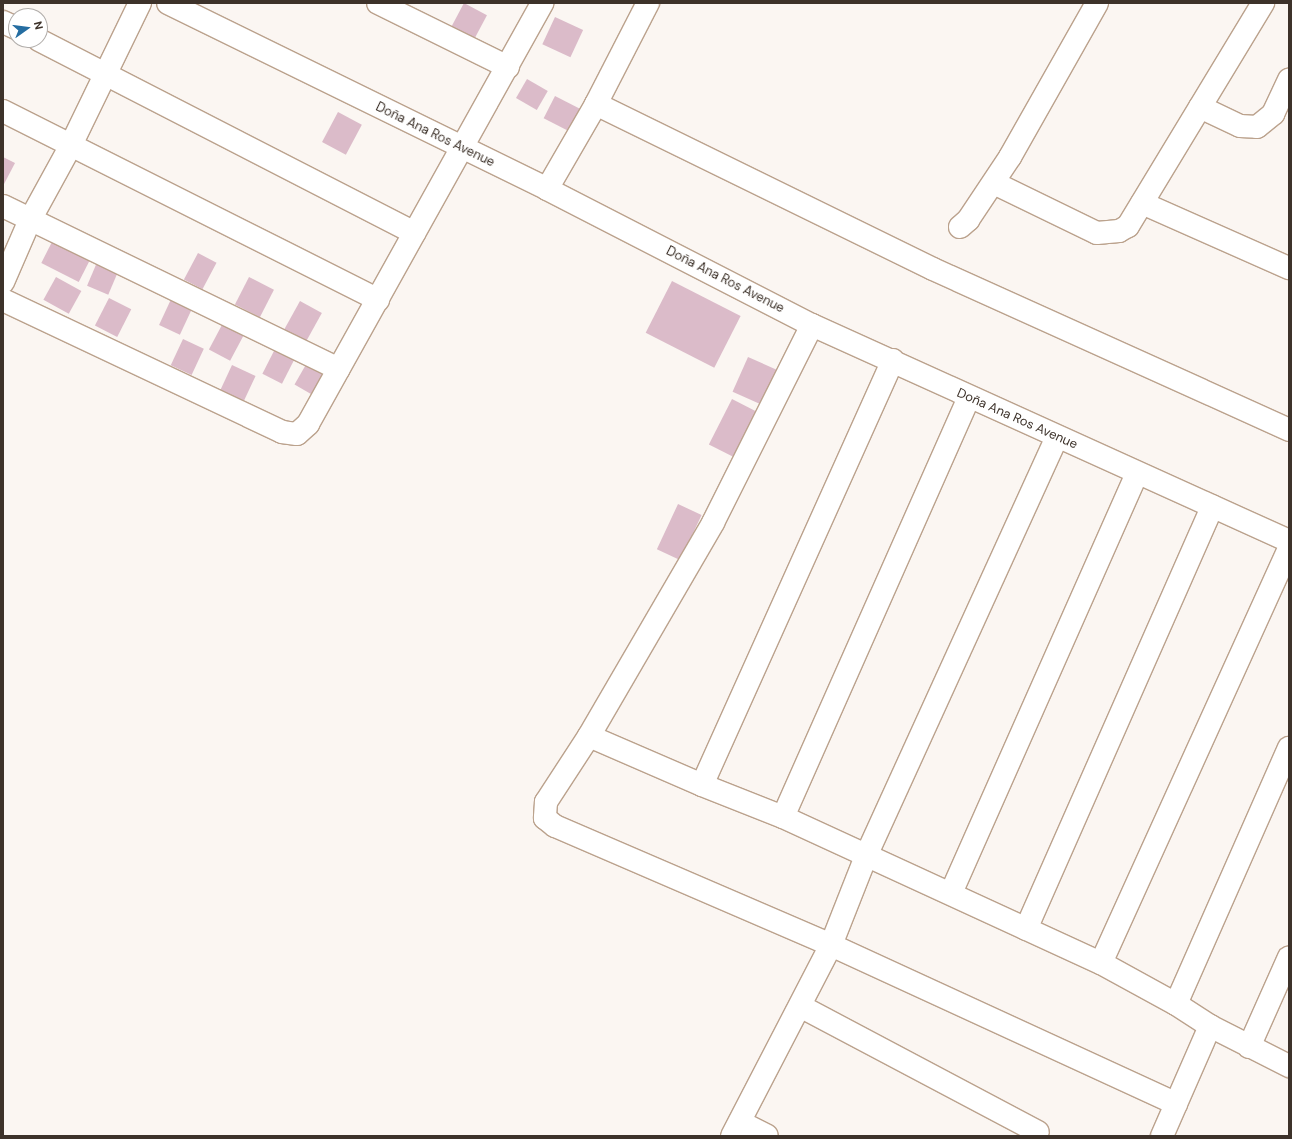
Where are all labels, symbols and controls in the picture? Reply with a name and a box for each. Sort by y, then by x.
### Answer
north arrow [8,8,48,48]
text: N [31,20,46,31]
street label: Doña Ana Ros Avenue [373,99,497,171]
street label: Doña Ana Ros Avenue [663,243,787,317]
street label: Doña Ana Ros Avenue [954,385,1080,453]

